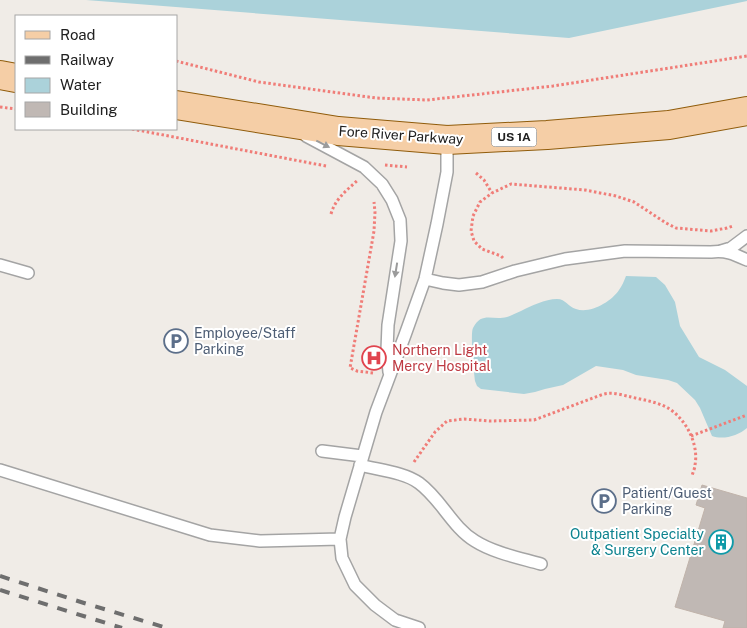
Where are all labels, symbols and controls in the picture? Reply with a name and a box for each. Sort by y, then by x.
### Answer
legend [15,15,178,130]
text: Road [60,26,96,43]
text: Railway [60,51,114,68]
text: Water [60,76,102,93]
text: Building [60,101,118,118]
street label: Fore River Parkway [338,123,464,147]
road number: US 1A [492,128,536,146]
one-way arrow [316,140,330,148]
one-way arrow [392,263,400,279]
place label: Employee/Staff Parking [194,325,296,357]
parking icon: Employee/Staff Parking [163,328,189,354]
place label: Northern Light Mercy Hospital [392,342,491,374]
hospital icon: Northern Light Mercy Hospital [361,345,387,371]
place label: Patient/Guest Parking [622,485,712,517]
parking icon: Patient/Guest Parking [591,488,617,514]
place label: Outpatient Specialty & Surgery Center [570,526,705,558]
building icon: Outpatient Specialty & Surgery Center [708,529,734,555]

